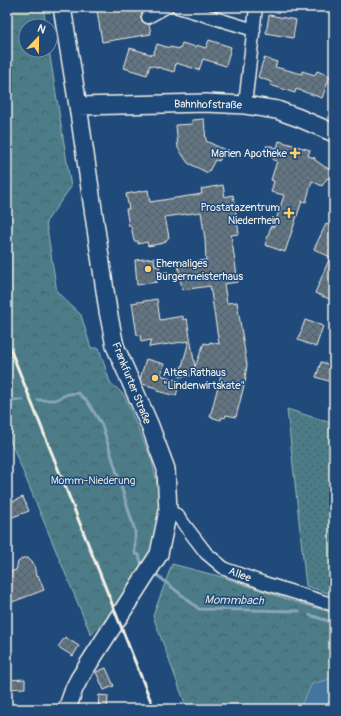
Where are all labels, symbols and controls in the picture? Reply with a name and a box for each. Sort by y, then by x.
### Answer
north arrow [18,18,58,58]
text: N [36,22,48,37]
street label: Bahnhofstraße [174,97,243,112]
place label: Marien Apotheke [211,147,288,160]
marker: Marien Apotheke [290,148,300,158]
place label: Prostatazentrum Niederrhein [200,201,280,227]
marker: Prostatazentrum Niederrhein [283,207,295,219]
place label: Ehemaliges Bürgermeisterhaus [156,257,243,283]
marker: Ehemaliges Bürgermeisterhaus [143,264,153,274]
street label: Frankfurter Straße [109,340,154,427]
place label: Altes Rathaus "Lindenwirtskate" [163,366,245,392]
marker: Altes Rathaus "Lindenwirtskate" [150,373,160,383]
park label: Momm-Niederung [51,474,136,487]
street label: Allee [227,564,253,585]
water label: Mommbach [204,592,265,609]

